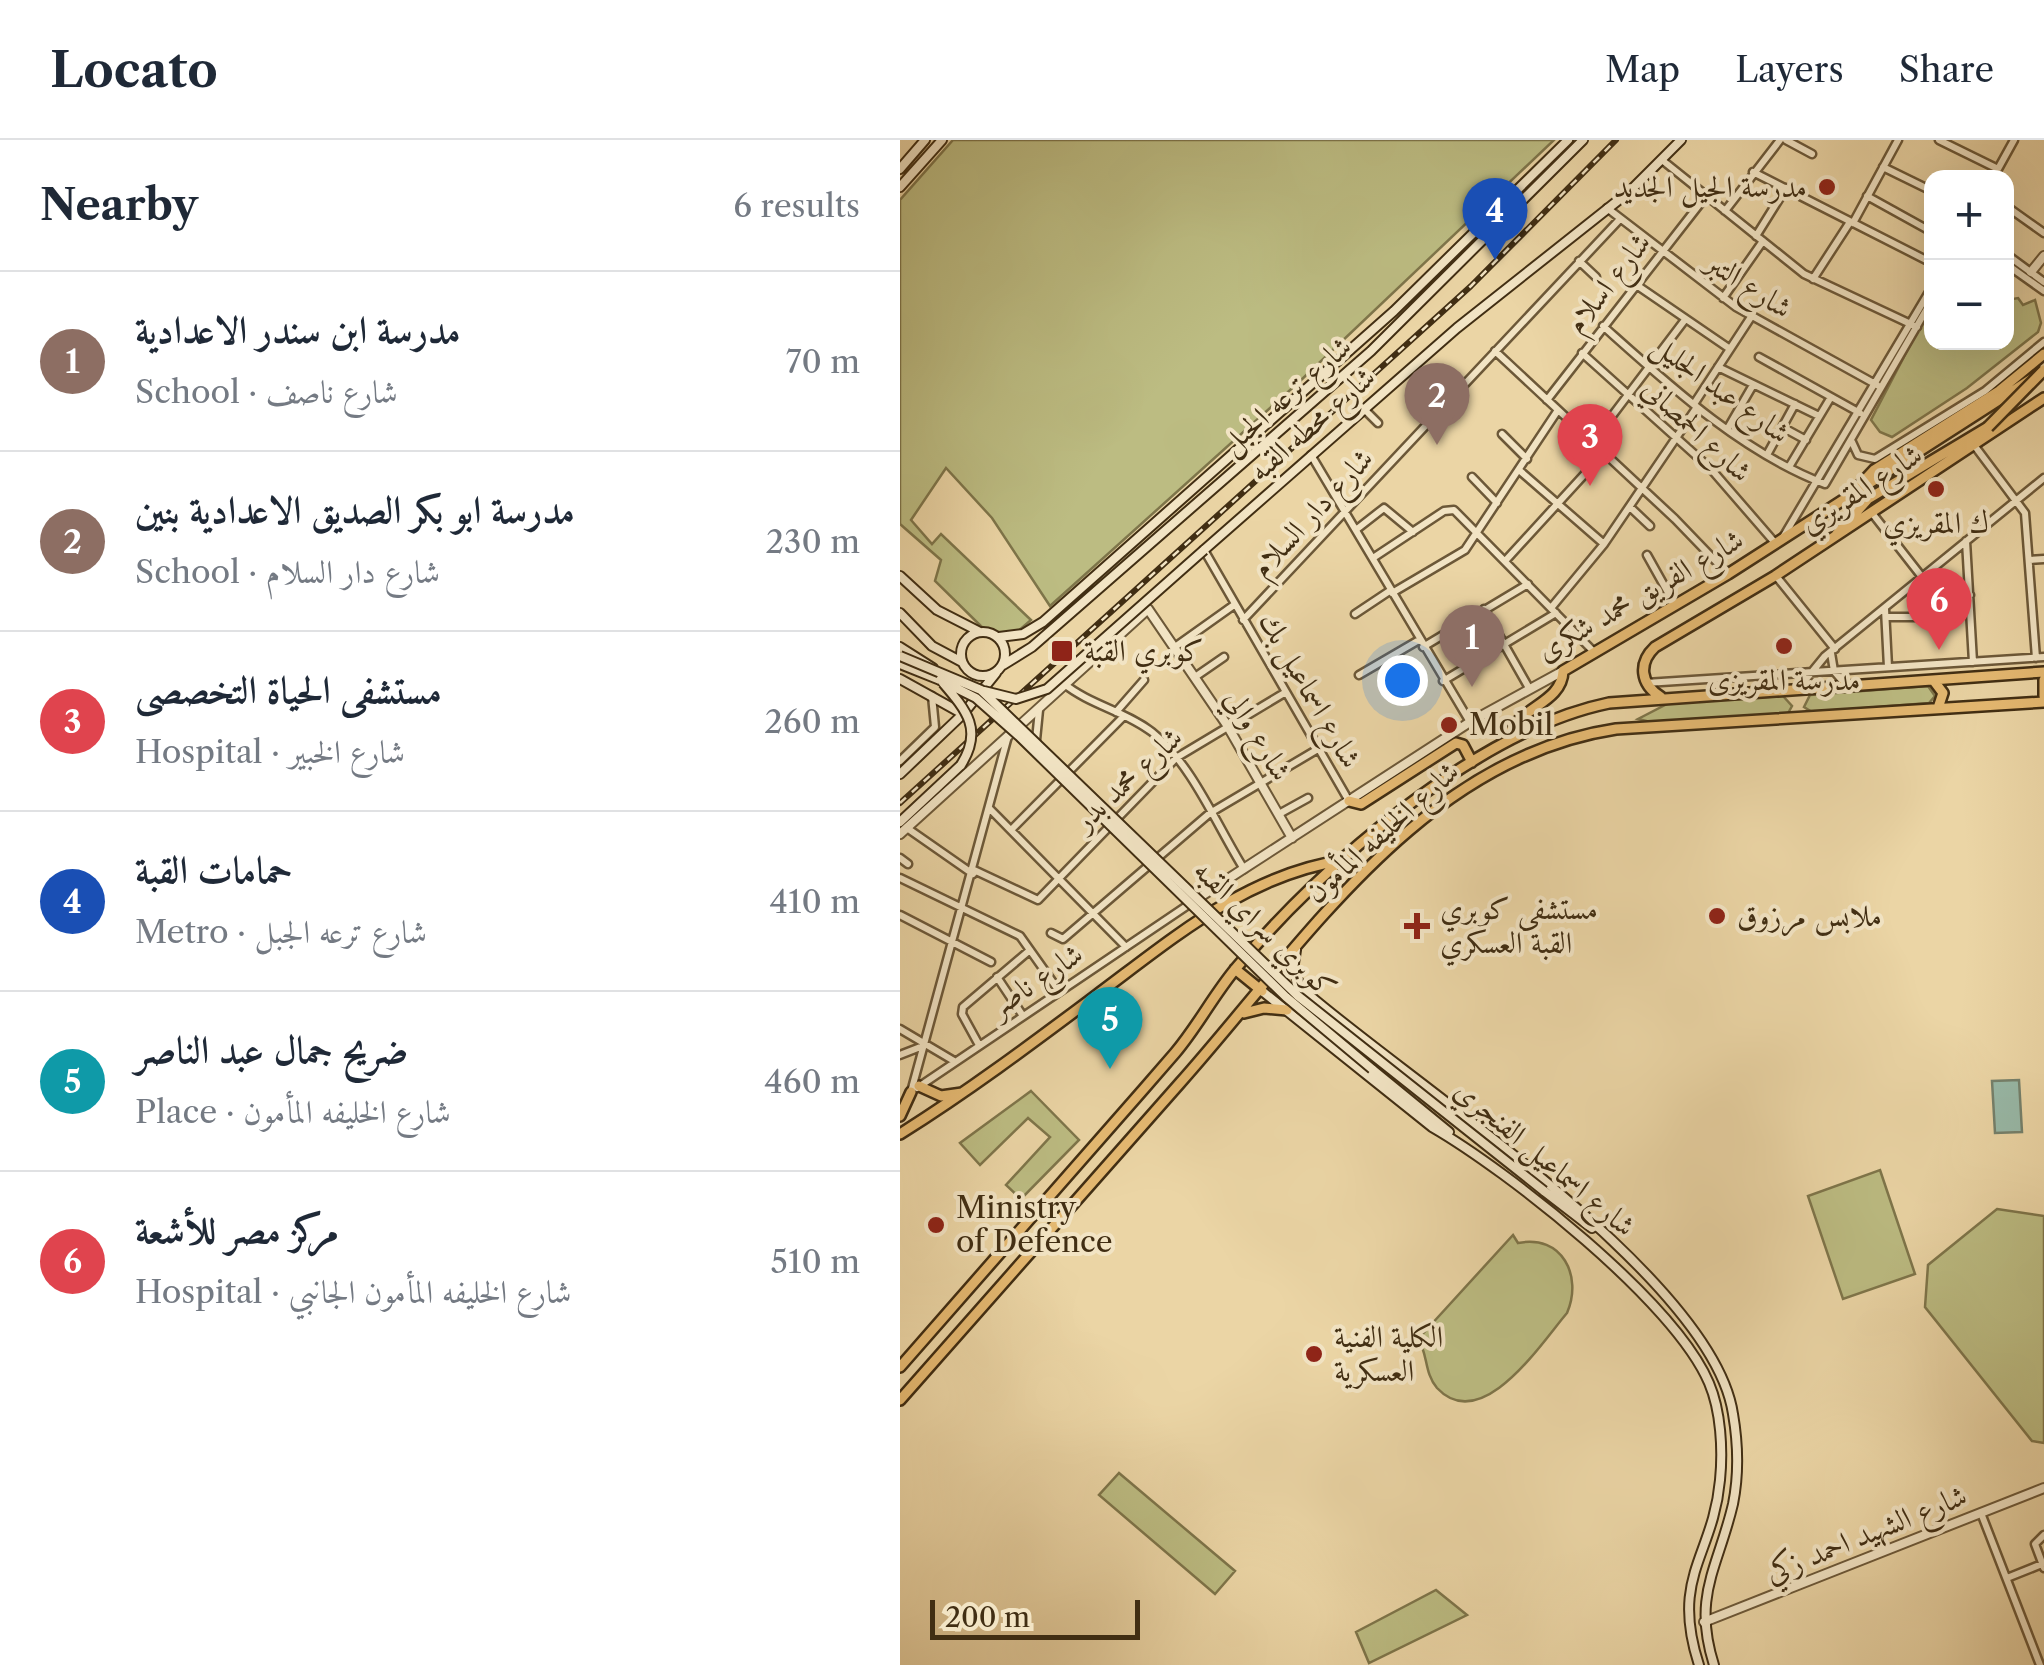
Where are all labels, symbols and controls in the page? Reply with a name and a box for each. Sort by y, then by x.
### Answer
text: Locato [50,40,218,99]
text: Map [1605,48,1680,91]
text: Layers [1735,48,1844,91]
text: Share [1899,48,1994,91]
place label: مدرسة الجيل الجديد [1614,168,1807,208]
map controls [1924,170,2014,350]
button: + [1924,170,2014,260]
marker: مدرسة الجيل الجديد [1816,176,1838,198]
pin: 4 [1462,178,1528,260]
text: Nearby [40,179,198,231]
text: 6 results [733,186,860,225]
street label: شارع اسلام [1557,225,1665,345]
street label: شارع التبر [1693,241,1799,332]
button: − [1924,260,2014,350]
text: مدرسة ابن سندر الاعدادية [135,306,461,353]
street label: شارع عبد الجليل [1641,326,1798,457]
street label: شارع ترعه الجبل [1213,328,1363,467]
text: 1 [65,342,80,381]
text: 70 m [786,342,860,381]
street label: شارع محطه القبه [1241,359,1387,494]
pin: 2 [1404,362,1470,445]
street label: شارع الحمصاني [1630,370,1760,495]
text: School · شارع ناصف [135,372,398,411]
pin: 3 [1558,404,1622,486]
street label: شارع المقريزي [1793,435,1933,548]
street label: شارع دار السلام [1242,440,1387,590]
marker: ك المقريزي [1925,478,1947,500]
text: مدرسة ابو بكر الصديق الاعدادية بنين [135,486,575,533]
place label: ك المقريزي [1883,504,1989,547]
street label: شارع الفريق محمد شكرى [1530,520,1753,675]
text: 2 [63,522,82,561]
text: 230 m [765,522,860,561]
text: School · شارع دار السلام [135,552,440,591]
pin: 6 [1906,568,1972,650]
pin: 1 [1440,604,1504,687]
street label: شارع اسماعيل بك [1245,605,1370,778]
place label: كوبري القبة [1084,632,1204,675]
marker: مدرسة المقريزى [1773,635,1795,657]
marker: كوبري القبة [1049,638,1075,664]
your location [1377,655,1428,706]
place label: مدرسة المقريزى [1708,661,1860,699]
text: مستشفى الحياة التخصصى [135,666,442,713]
street label: شارع والي [1211,682,1300,791]
text: 3 [63,702,82,741]
text: 260 m [764,702,860,741]
place label: Mobil [1469,706,1553,743]
marker: Mobil [1438,714,1460,736]
street label: شارع محمد بدر [1063,719,1195,846]
text: Hospital · شارع الخبير [135,732,405,771]
street label: شارع الخليفه المأمون [1296,751,1471,916]
text: حمامات القبة [135,846,293,893]
street label: كوبري سراي القبه [1182,851,1344,1010]
text: 4 [63,882,82,921]
text: 410 m [769,882,860,921]
place label: مستشفى كوبري القبة العسكري [1440,890,1598,967]
place label: ملابس مرزوق [1737,897,1882,937]
marker: ملابس مرزوق [1706,905,1728,927]
text: Metro · شارع ترعه الجبل [135,912,427,951]
marker: مستشفى كوبري القبة العسكري [1404,913,1430,939]
street label: شارع ناصر [979,935,1094,1032]
pin: 5 [1078,986,1142,1069]
text: ضريح جمال عبد الناصر [135,1026,408,1073]
text: 5 [64,1062,81,1101]
text: 460 m [764,1062,860,1101]
street label: شارع اسماعيل الفنجري [1443,1071,1644,1250]
text: Place · شارع الخليفه المأمون [135,1092,451,1131]
place label: Ministry of Defence [956,1189,1113,1260]
text: مركز مصر للأشعة [135,1206,339,1253]
marker: Ministry of Defence [925,1214,947,1236]
text: 6 [63,1242,82,1281]
text: 510 m [771,1242,860,1281]
text: Hospital · شارع الخليفه المأمون الجانبي [135,1272,571,1311]
place label: الكلية الفنية العسكرية [1334,1318,1443,1390]
marker: الكلية الفنية العسكرية [1303,1343,1325,1365]
street label: شارع الشهيد احمد زكي [1760,1476,1975,1597]
scale bar [930,1595,1140,1640]
text: 200 m [945,1600,1030,1634]

